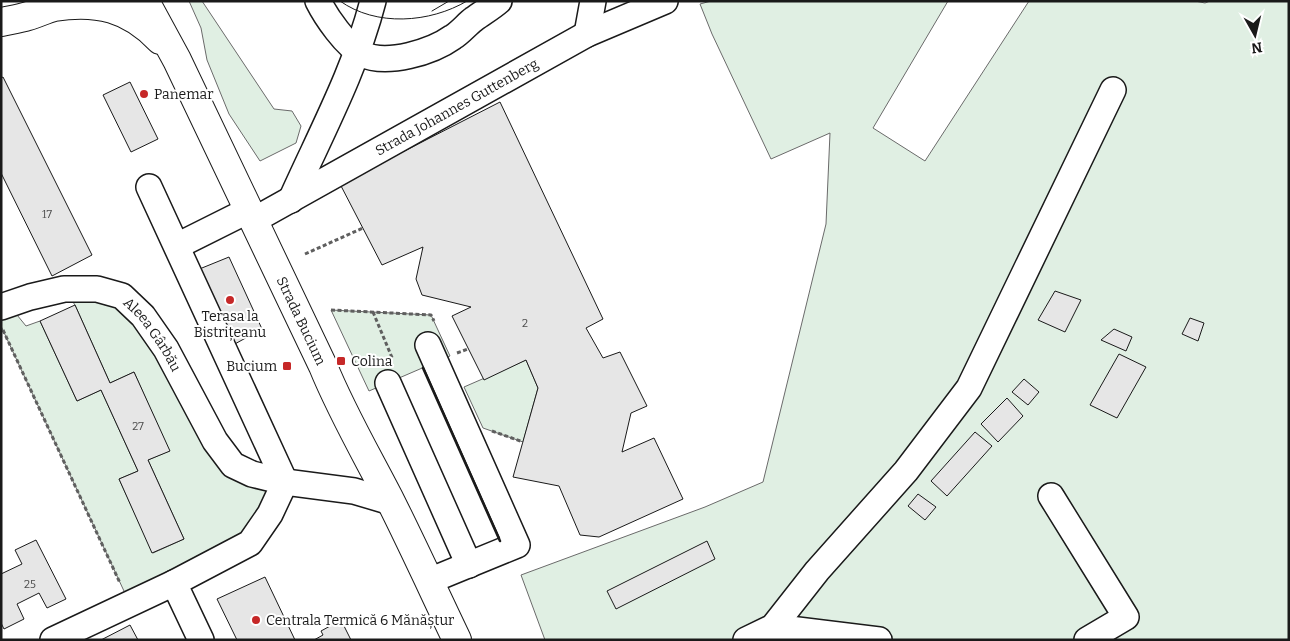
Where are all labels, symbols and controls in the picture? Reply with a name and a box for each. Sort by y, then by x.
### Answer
north arrow [1230,10,1280,60]
text: N [1250,38,1263,57]
street label: Strada Johannes Guttenberg [372,55,541,160]
place label: Panemar [154,86,213,103]
marker: Panemar [138,88,150,100]
house number: 17 [42,208,52,221]
street label: Strada Bucium [273,274,330,369]
street label: Aleea Gârbău [120,294,185,375]
marker: Terasa la Bistrițeanu [224,294,236,306]
place label: Terasa la Bistrițeanu [194,308,267,342]
house number: 2 [522,317,528,330]
place label: Colina [351,353,393,370]
marker: Colina [335,355,347,367]
place label: Bucium [226,358,278,375]
marker: Bucium [281,360,293,372]
house number: 27 [132,420,144,433]
house number: 25 [24,578,36,591]
place label: Centrala Termică 6 Mănăștur [266,612,454,630]
marker: Centrala Termică 6 Mănăștur [250,614,262,626]

